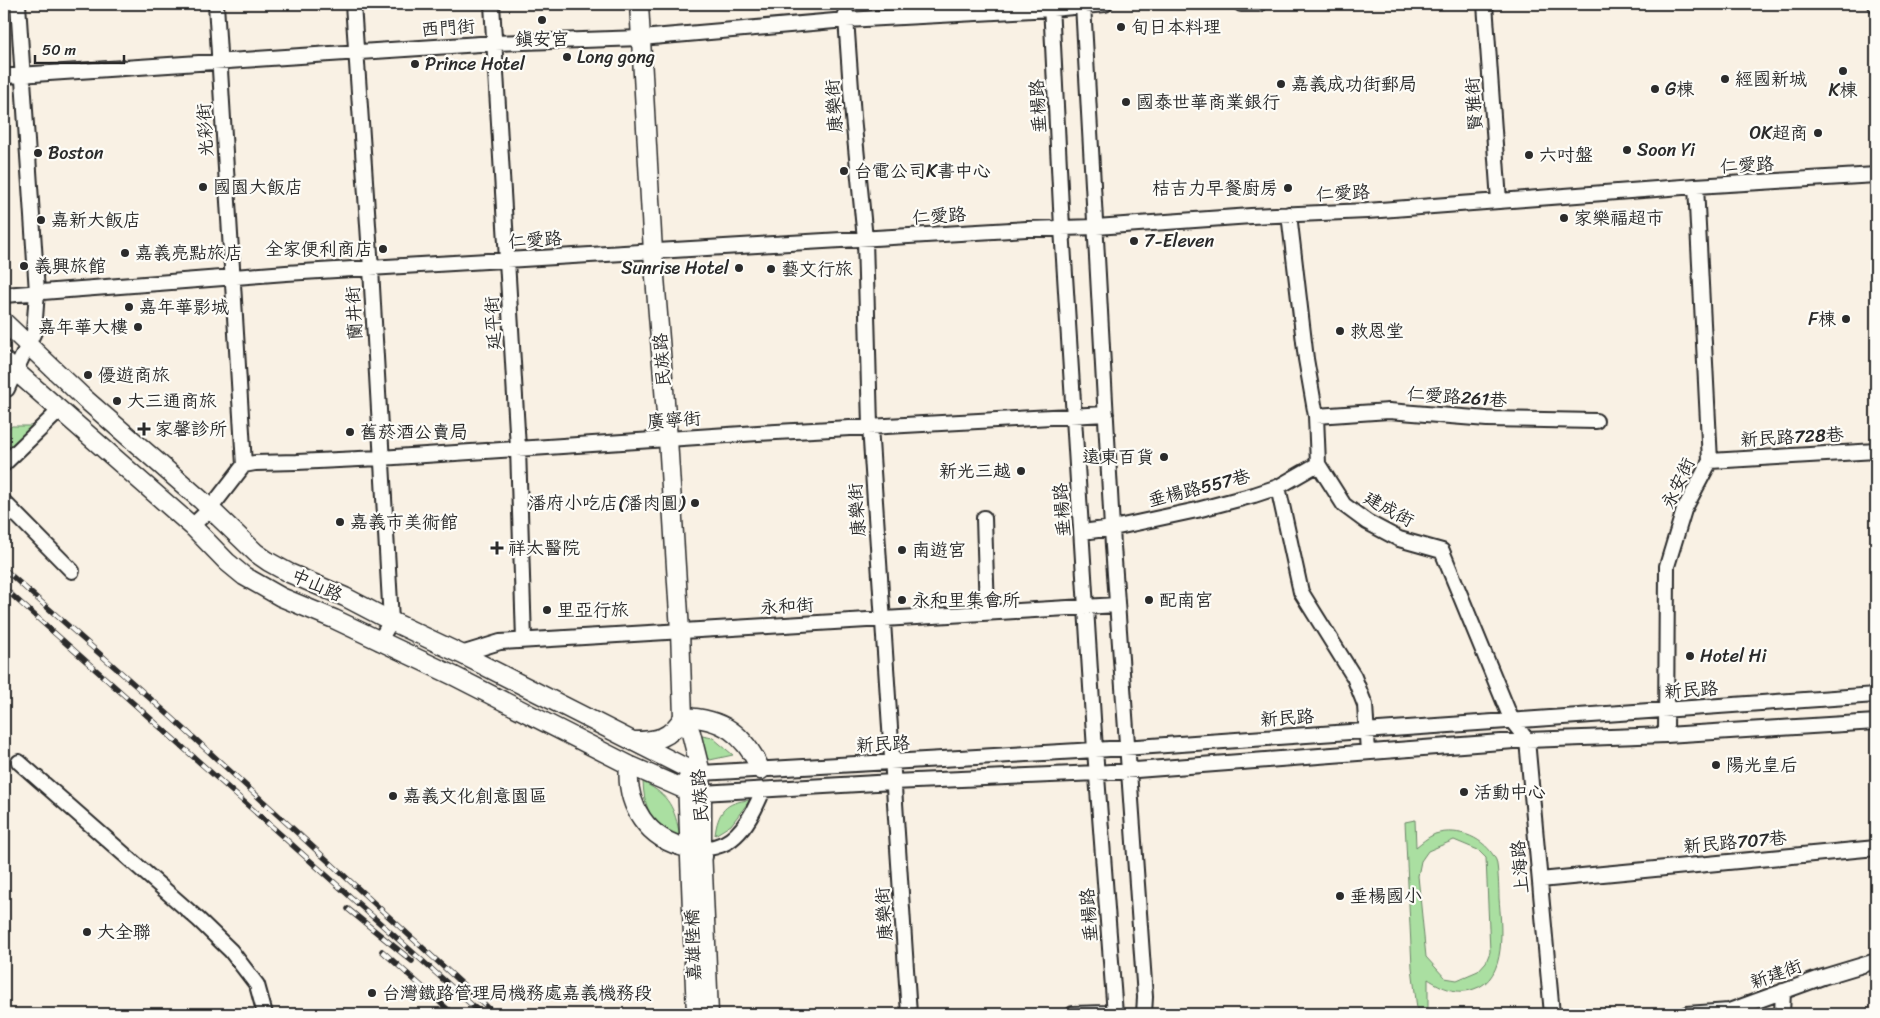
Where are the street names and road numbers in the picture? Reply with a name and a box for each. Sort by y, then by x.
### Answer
street label: 西門街 [420,10,476,46]
street label: 賢雅街 [1456,76,1492,132]
street label: 康樂街 [816,78,852,134]
street label: 垂楊路 [1021,78,1055,134]
street label: 光彩街 [188,102,222,158]
street label: 仁愛路 [1719,148,1775,182]
street label: 仁愛路 [1315,176,1371,210]
street label: 仁愛路 [911,198,967,234]
street label: 仁愛路 [507,222,563,258]
street label: 蘭井街 [337,285,371,341]
street label: 延平街 [476,295,510,351]
street label: 民族路 [644,332,680,388]
street label: 仁愛路261巷 [1406,378,1508,416]
street label: 廣寧街 [646,402,702,438]
street label: 新民路728巷 [1739,418,1845,456]
street label: 永安街 [1652,452,1704,514]
street label: 垂楊路557巷 [1145,460,1253,516]
street label: 康樂街 [839,482,875,538]
street label: 垂楊路 [1044,482,1080,538]
street label: 建成街 [1358,482,1420,536]
street label: 中山路 [286,559,348,611]
street label: 永和街 [759,589,815,623]
street label: 新民路 [1663,672,1719,708]
street label: 新民路 [1259,700,1315,736]
street label: 新民路 [855,727,911,761]
street label: 民族路 [682,768,718,824]
street label: 新民路707巷 [1682,822,1788,862]
street label: 上海路 [1502,839,1538,895]
street label: 康樂街 [866,886,902,942]
street label: 垂楊路 [1071,887,1107,943]
street label: 嘉雄陸橋 [676,908,710,982]
street label: 新建街 [1745,950,1807,998]

